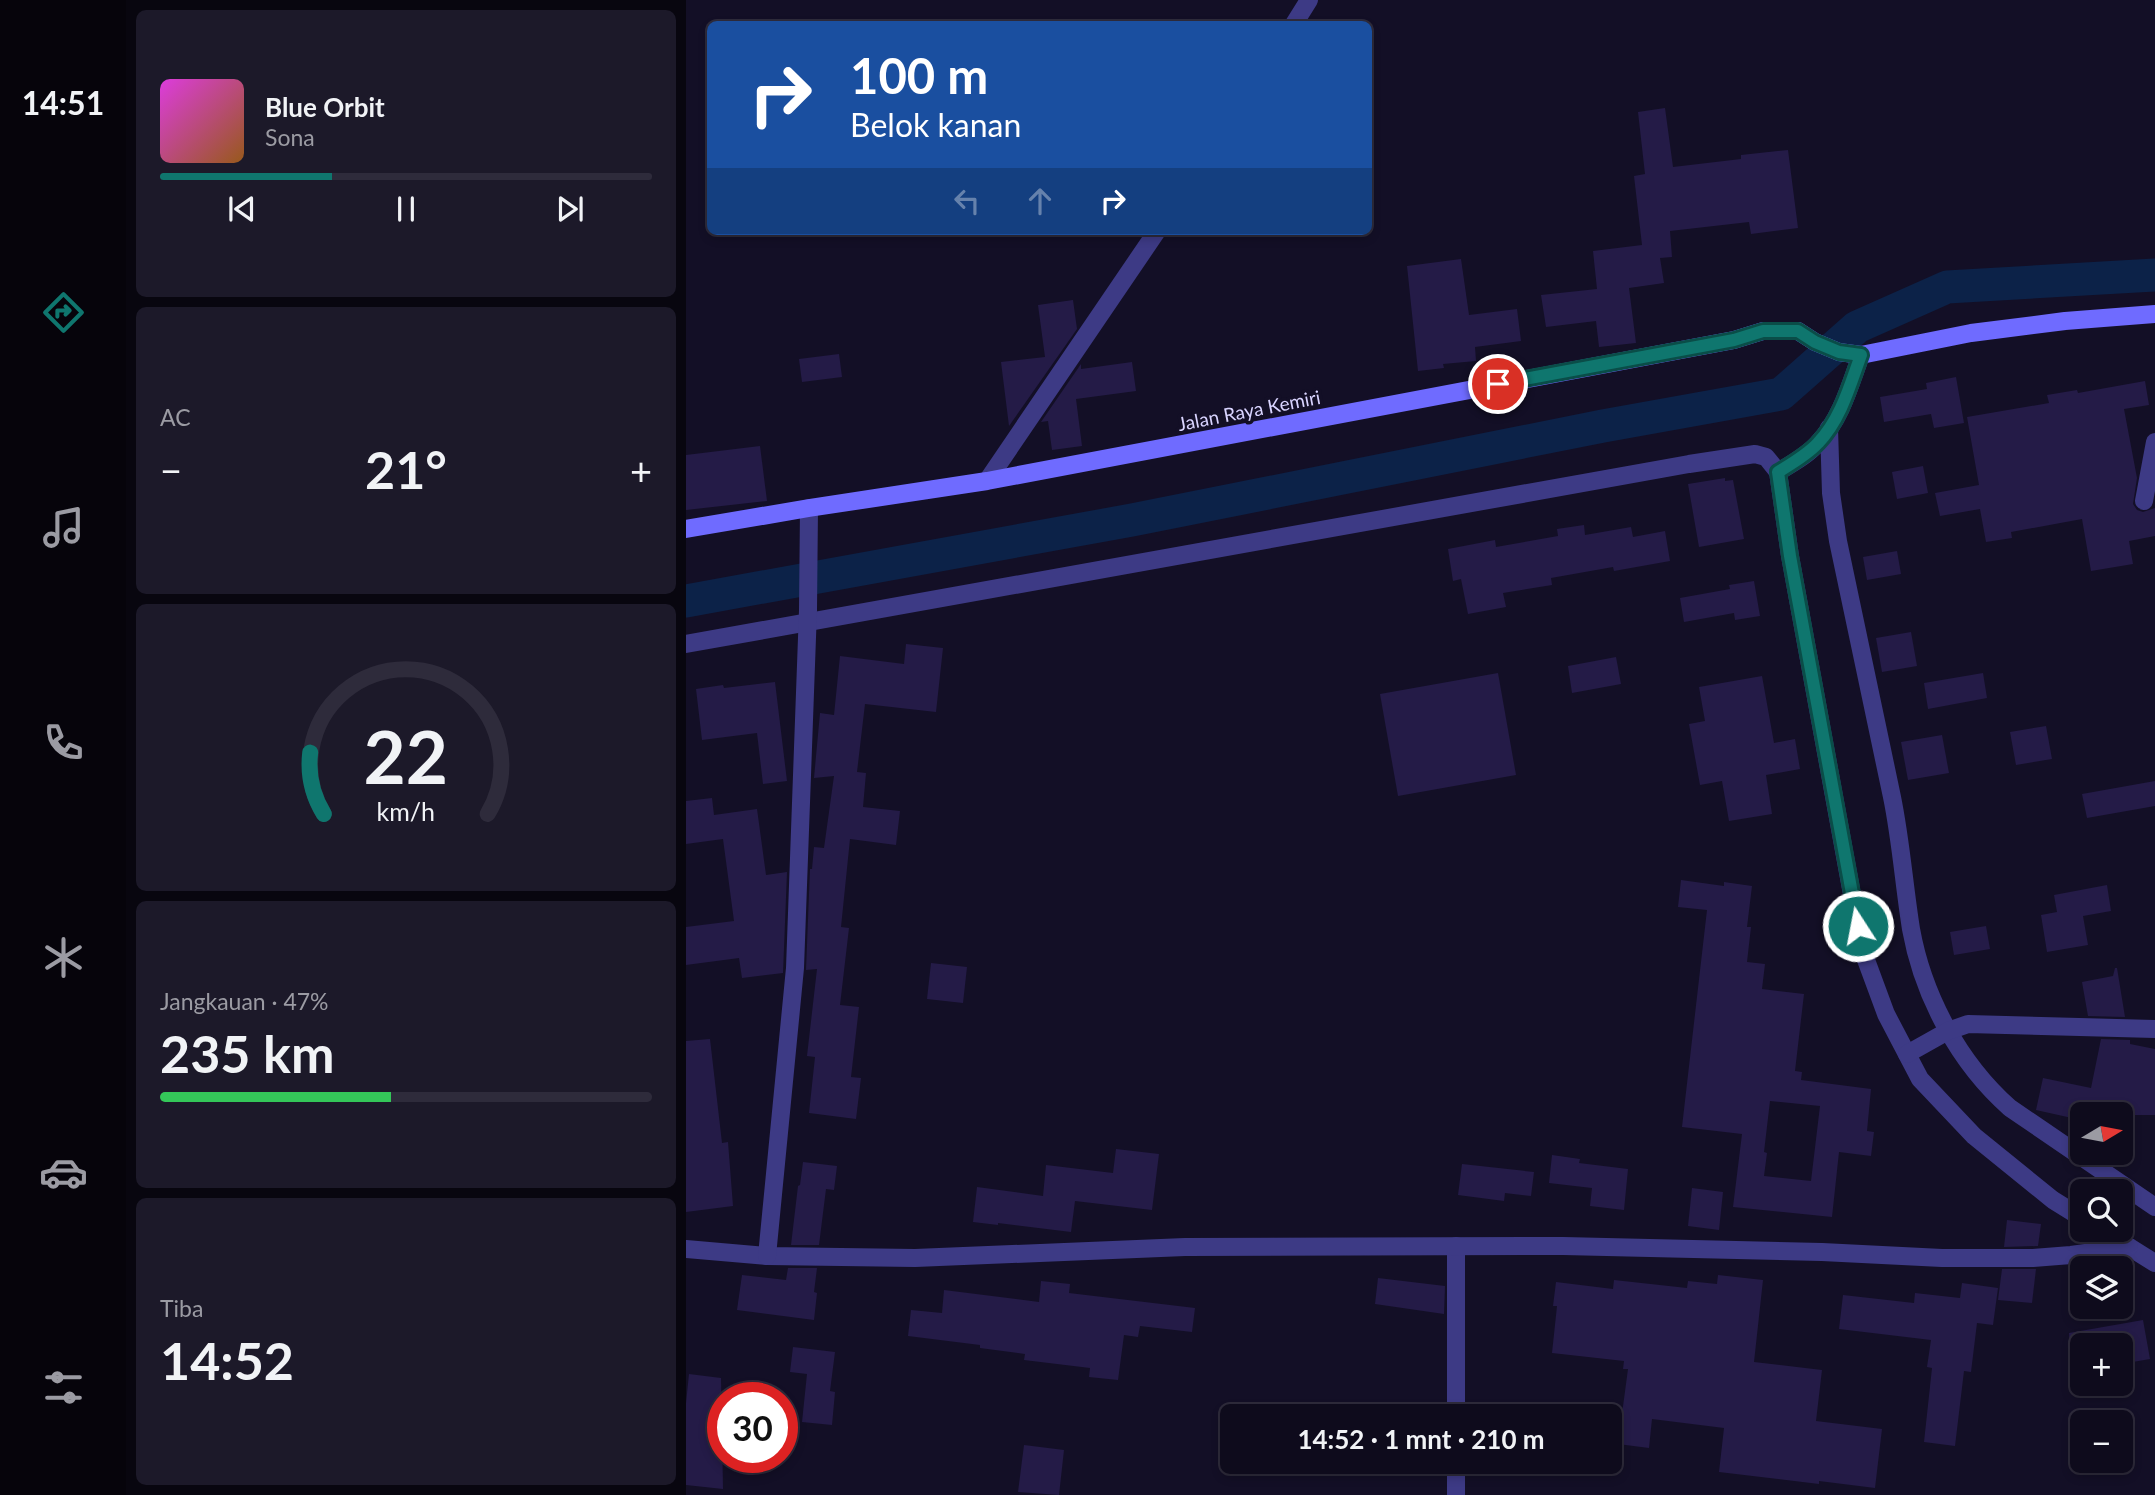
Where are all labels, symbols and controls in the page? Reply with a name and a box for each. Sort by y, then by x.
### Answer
text: 100 m [850,46,988,104]
icon: right [735,49,826,140]
text: 14:51 [22,83,104,122]
text: Blue Orbit [265,91,385,123]
text: Belok kanan [850,105,1021,144]
text: Sona [265,123,315,151]
icon: left [948,182,986,220]
icon: ahead [1021,182,1059,220]
icon: right [1094,182,1132,220]
icon: previous [223,190,261,228]
icon: pause [387,190,425,228]
icon: next [551,190,589,228]
icon: directions [39,288,88,337]
pin [1468,354,1528,414]
icon: arrive [1479,365,1517,403]
street label: Jalan Raya Kemiri [1176,385,1322,435]
text: AC [160,403,191,431]
text: 21° [365,438,447,500]
text: − [160,447,182,493]
text: + [630,447,652,493]
icon: music [39,503,88,552]
text: 22 [364,712,448,800]
icon: phone [39,718,88,767]
text: km/h [377,795,435,825]
position arrow [1821,889,1895,963]
icon: climate [39,933,88,982]
text: Jangkauan · 47% [160,987,329,1015]
text: 235 km [160,1022,334,1084]
north arrow [2070,1102,2133,1166]
map controls [2070,1102,2133,1473]
icon: car [39,1148,88,1197]
button: search [2070,1179,2133,1242]
button: layers [2070,1256,2133,1319]
text: Tiba [160,1294,203,1322]
text: 14:52 [160,1329,294,1391]
button: + [2070,1333,2133,1396]
icon: filters [39,1363,88,1412]
speed limit sign: 30 [707,1382,798,1473]
button: − [2070,1410,2133,1473]
text: 14:52 · 1 mnt · 210 m [1297,1423,1545,1455]

